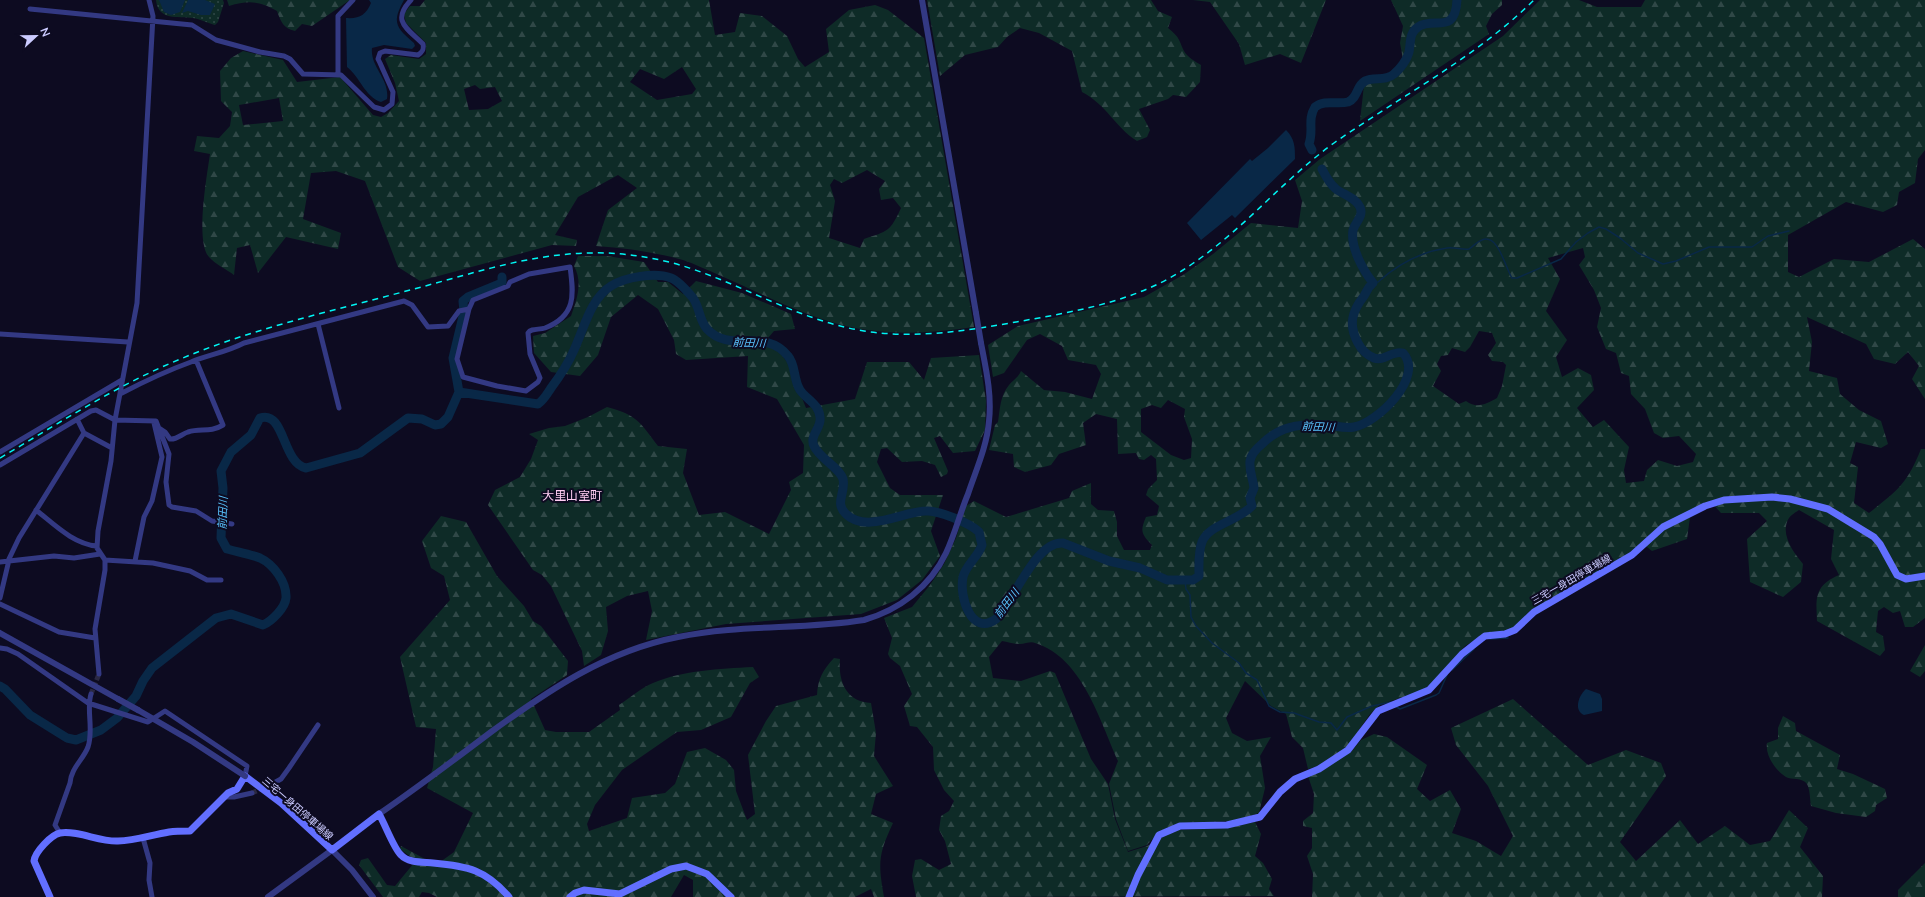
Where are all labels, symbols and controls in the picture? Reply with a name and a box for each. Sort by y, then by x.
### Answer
north arrow [16,16,56,56]
text: N [38,26,53,38]
water label: 前田川 [732,335,767,349]
water label: 前田川 [1301,419,1336,433]
district label: 大里山室町 [542,488,602,503]
water label: 前田川 [215,495,229,530]
street label: 三宅一身田停車場線 [1529,551,1613,607]
water label: 前田川 [991,585,1022,620]
street label: 三宅一身田停車場線 [260,774,336,842]

